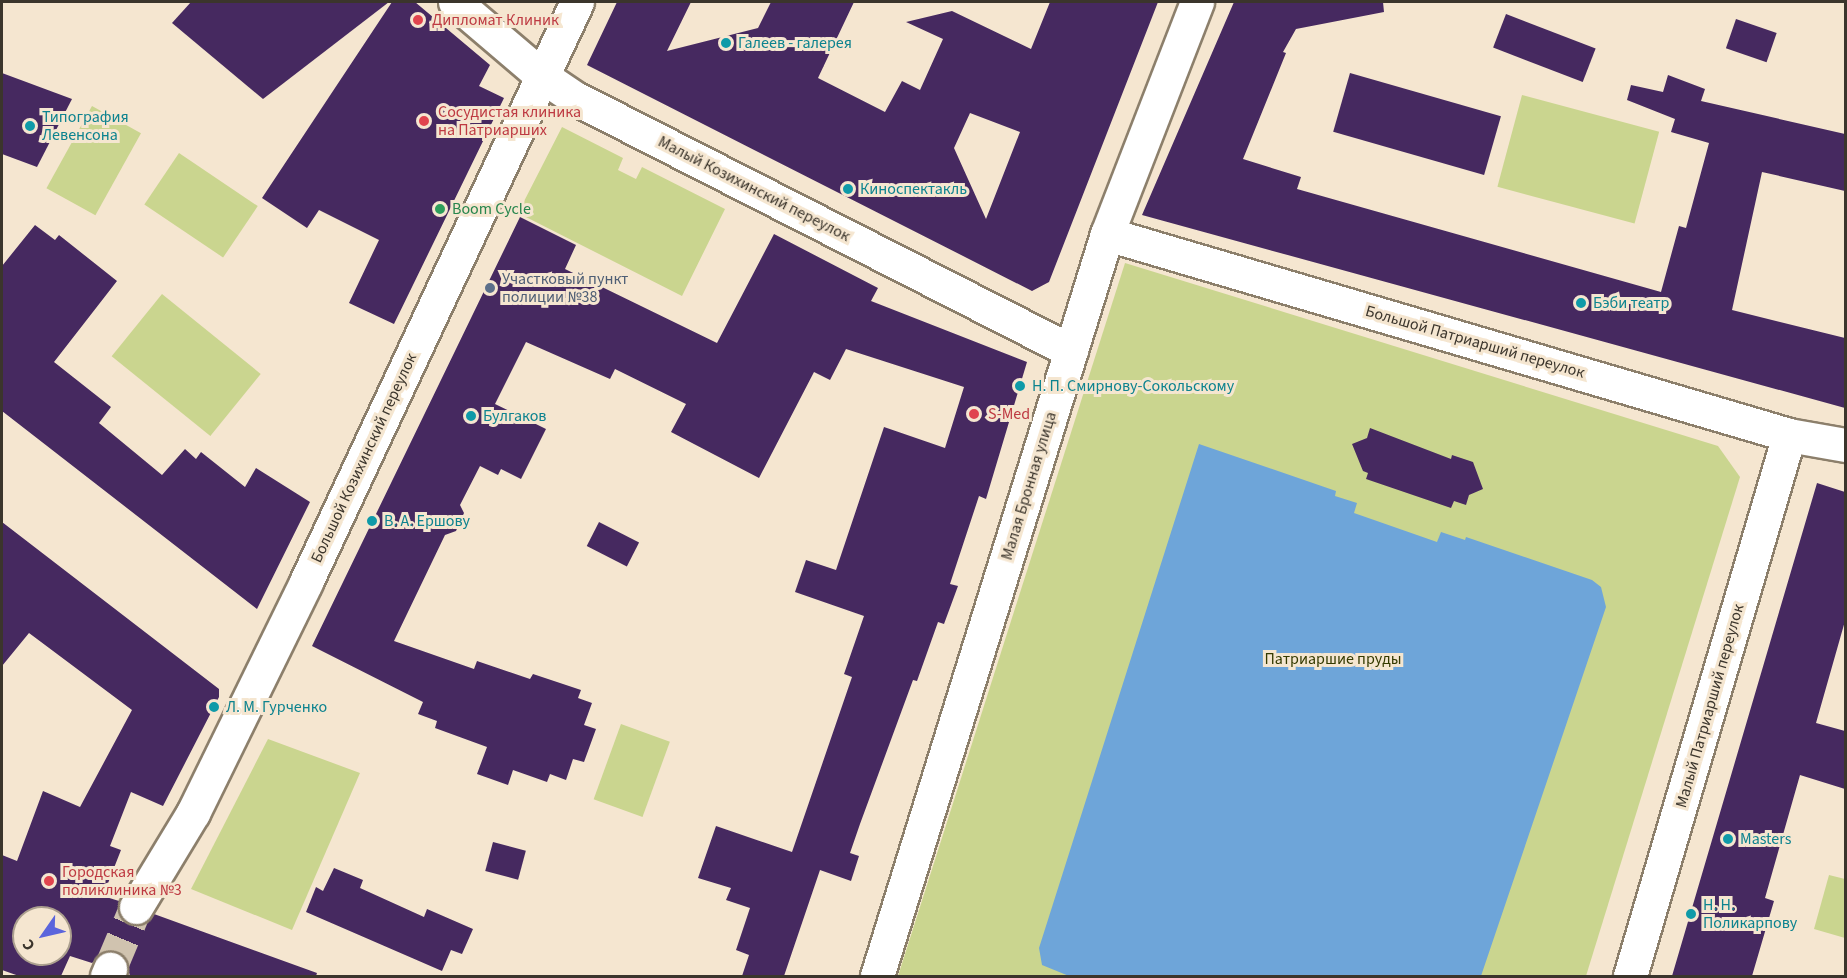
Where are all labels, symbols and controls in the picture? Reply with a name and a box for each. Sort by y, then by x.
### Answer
place label: Дипломат Клиник [432,10,559,30]
marker: Дипломат Клиник [409,11,427,29]
place label: Галеев - галерея [738,33,852,53]
marker: Галеев - галерея [719,36,733,50]
place label: Сосудистая клиника на Патриарших [438,102,581,140]
place label: Типография Левенсона [42,107,129,145]
marker: Сосудистая клиника на Патриарших [415,112,433,130]
marker: Типография Левенсона [23,119,37,133]
street label: Малый Козихинский переулок [655,132,853,246]
place label: Киноспектакль [860,179,967,199]
marker: Киноспектакль [841,182,855,196]
place label: Boom Cycle [452,199,531,219]
marker: Boom Cycle [433,202,447,216]
place label: Участковый пункт полиции №38 [502,269,628,307]
marker: Участковый пункт полиции №38 [483,281,497,295]
place label: Бэби театр [1593,293,1669,313]
marker: Бэби театр [1574,296,1588,310]
street label: Большой Патриарший переулок [1363,301,1587,383]
street label: Большой Козихинский переулок [307,350,421,566]
place label: Н. П. Смирнову-Сокольскому [1032,376,1234,396]
marker: Н. П. Смирнову-Сокольскому [1013,379,1027,393]
place label: S-Med [988,404,1030,424]
marker: S-Med [965,405,983,423]
place label: Булгаков [483,406,546,426]
marker: Булгаков [464,409,478,423]
street label: Малая Бронная улица [997,410,1061,562]
place label: В. А. Ершову [384,511,470,531]
marker: В. А. Ершову [365,514,379,528]
street label: Малый Патриарший переулок [1672,602,1748,810]
park label: Патриаршие пруды [1265,649,1401,669]
place label: Л. М. Гурченко [226,697,327,717]
marker: Л. М. Гурченко [207,700,221,714]
place label: Masters [1740,829,1791,849]
marker: Masters [1721,832,1735,846]
place label: Городская поликлиника №3 [62,862,182,900]
marker: Городская поликлиника №3 [40,872,58,890]
place label: Н. Н. Поликарпову [1703,895,1797,933]
north arrow [12,906,72,966]
marker: Н. Н. Поликарпову [1684,907,1698,921]
text: С [17,935,40,955]

